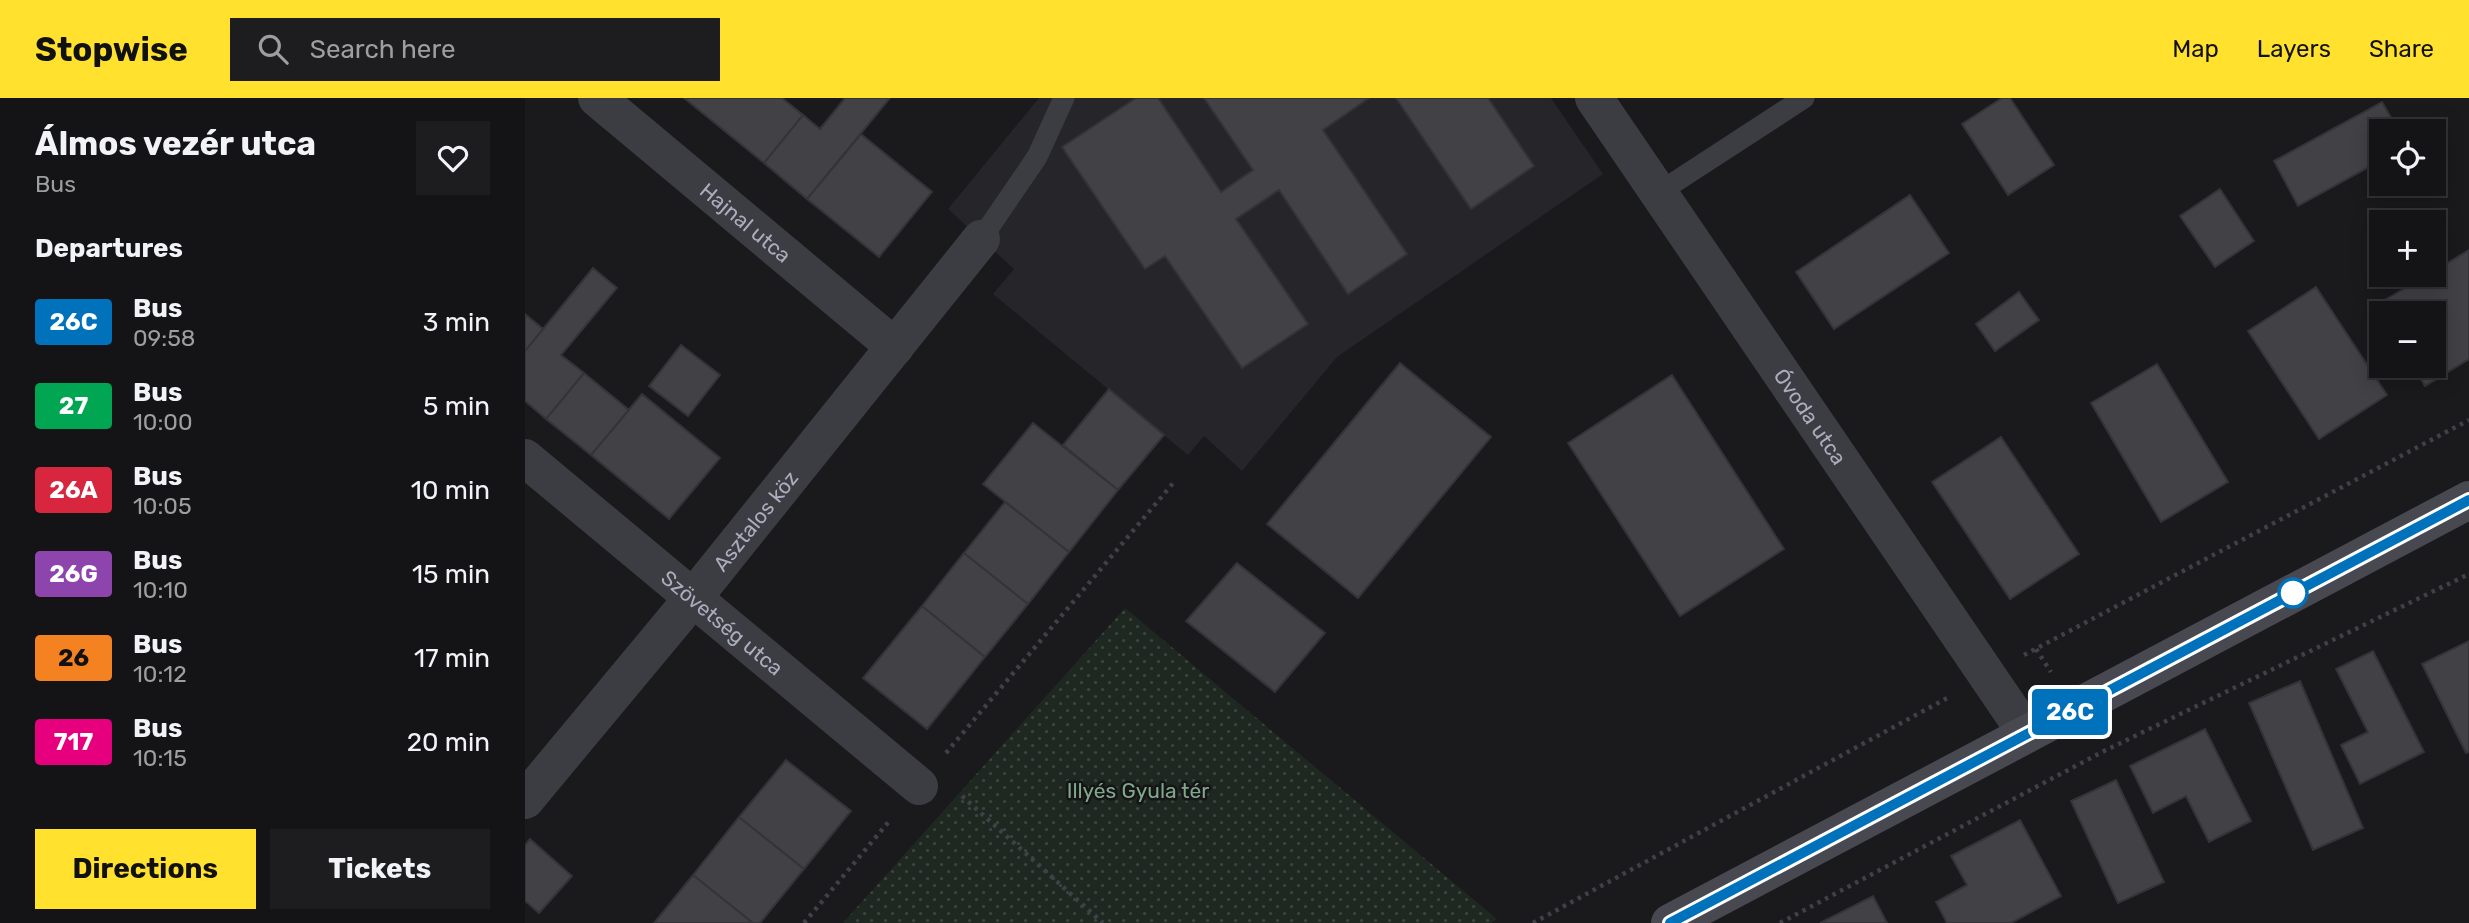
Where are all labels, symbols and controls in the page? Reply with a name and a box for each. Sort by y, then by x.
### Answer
search box [230,18,720,81]
text: Stopwise [35,30,188,69]
icon: search [254,30,292,68]
text: Search here [310,34,456,65]
text: Map [2172,35,2219,63]
text: Layers [2257,35,2331,63]
text: Share [2369,35,2434,63]
map controls [2369,119,2446,378]
button: locate [2369,119,2446,196]
button: heart [416,121,490,195]
text: Álmos vezér utca [35,124,316,163]
text: Bus [35,170,76,198]
street label: Hajnal utca [695,177,796,268]
button: + [2369,210,2446,287]
text: Departures [35,233,183,264]
text: Bus [133,293,182,324]
button: − [2369,301,2446,378]
text: 3 min [423,307,490,338]
text: 26C [49,308,98,336]
text: 09:58 [133,324,195,352]
street label: Óvoda utca [1769,363,1852,469]
text: Bus [133,377,182,408]
text: 5 min [423,391,490,422]
text: 27 [59,392,88,420]
text: 10:00 [133,408,193,436]
text: Bus [133,461,182,492]
street label: Asztalos köz [707,465,803,576]
text: 10 min [411,475,490,506]
text: 26A [49,476,98,504]
text: 10:05 [133,492,192,520]
text: Bus [133,545,182,576]
text: 15 min [412,559,490,590]
text: 26G [49,560,98,588]
street label: Szövetség utca [657,565,788,680]
text: 10:10 [133,576,188,604]
unlabelled marker [2278,578,2308,608]
text: Bus [133,629,182,660]
text: 17 min [414,643,490,674]
text: 26 [58,644,89,672]
text: 10:12 [133,660,187,688]
line badge: 26C [2030,689,2110,735]
text: 26C [2046,698,2094,726]
text: Bus [133,713,182,744]
text: 20 min [407,727,490,758]
text: 717 [54,728,93,756]
text: 10:15 [133,744,187,772]
park label: Illyés Gyula tér [1067,778,1209,803]
button: Directions [35,829,256,909]
button: Tickets [270,829,490,909]

